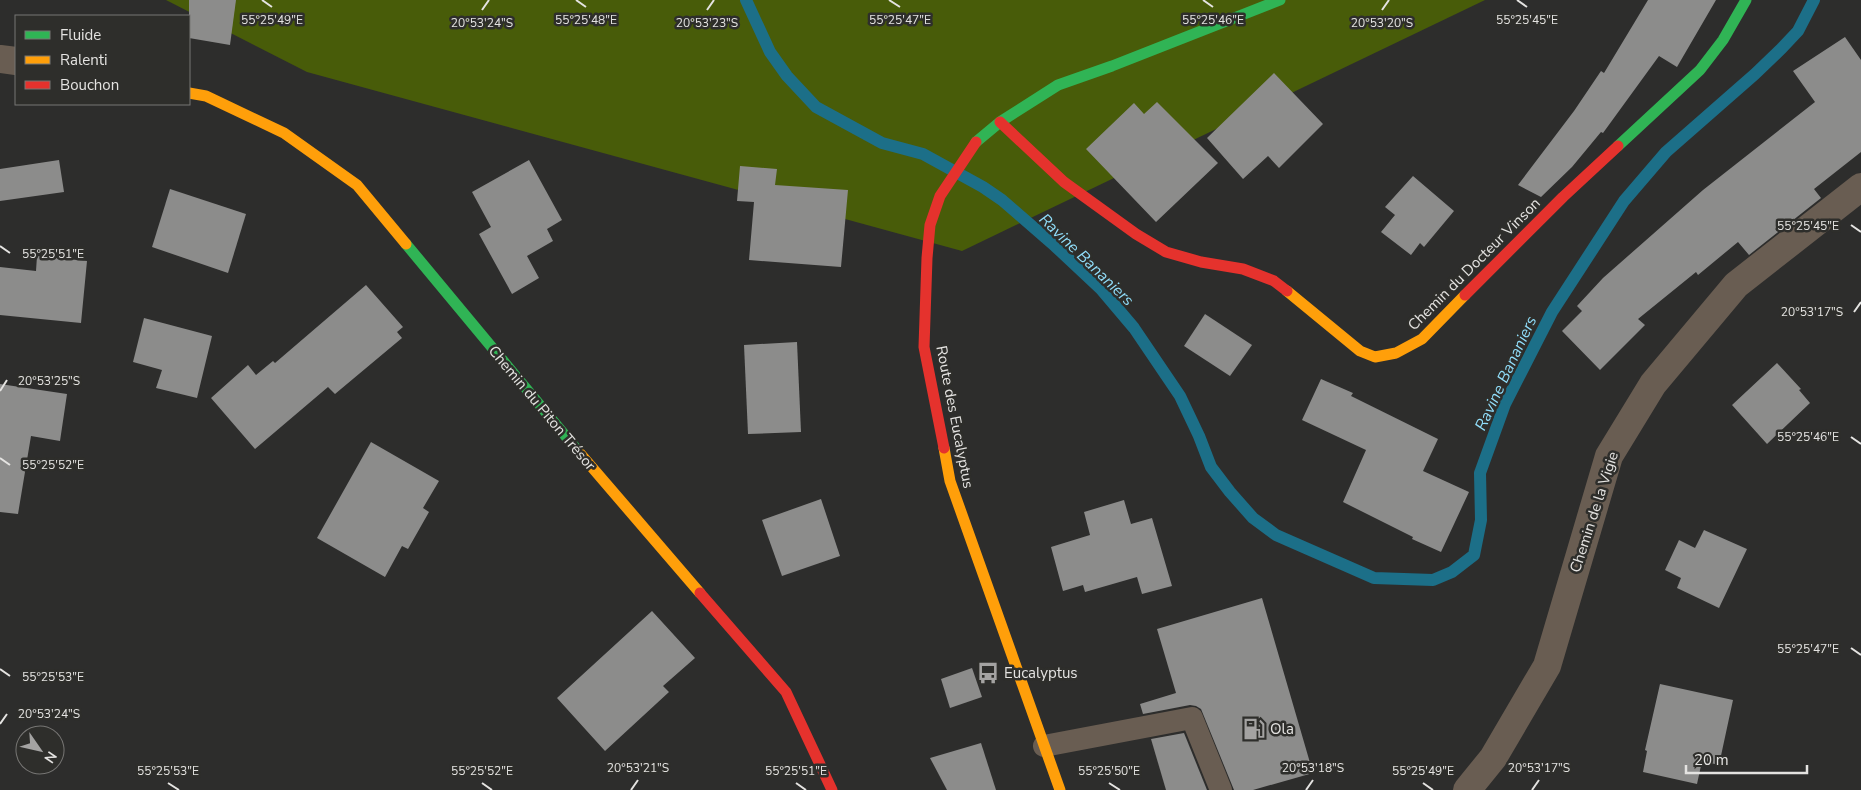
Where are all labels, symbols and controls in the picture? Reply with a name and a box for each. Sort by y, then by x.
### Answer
text: 55°25'49"E [241,12,303,28]
text: 55°25'48"E [555,12,617,28]
text: 55°25'47"E [869,12,931,28]
text: 55°25'46"E [1182,12,1244,28]
text: 55°25'45"E [1496,12,1558,28]
legend [15,15,190,105]
text: 20°53'24"S [451,15,513,31]
text: 20°53'23"S [676,15,738,31]
text: 20°53'20"S [1351,15,1413,31]
text: Fluide [60,25,101,45]
text: Ralenti [60,50,108,70]
text: Bouchon [60,75,119,95]
street label: Chemin du Docteur Vinson [1403,193,1545,335]
water label: Ravine Bananiers [1034,209,1139,311]
text: 55°25'45"E [1777,218,1839,234]
text: 55°25'51"E [22,246,84,262]
text: 20°53'17"S [1781,304,1843,320]
water label: Ravine Bananiers [1470,312,1542,434]
street label: Chemin du Piton Trésor [484,341,601,475]
street label: Route des Eucalyptus [931,344,979,490]
text: 20°53'25"S [18,373,80,389]
text: 55°25'46"E [1777,429,1839,445]
street label: Chemin de la Vigie [1565,449,1623,575]
text: 55°25'52"E [22,457,84,473]
text: 55°25'47"E [1777,641,1839,657]
bus stop icon: Eucalyptus [975,660,1001,686]
place label: Eucalyptus [1004,663,1078,683]
text: 55°25'53"E [22,669,84,685]
text: 20°53'24"S [18,706,80,722]
fuel station icon: Ola [1241,716,1267,742]
place label: Ola [1270,719,1294,739]
north arrow [15,725,65,775]
scale bar [1686,742,1807,774]
text: N [40,747,61,767]
text: 20 m [1694,750,1729,770]
text: 20°53'21"S [607,760,669,776]
text: 20°53'18"S [1282,760,1344,776]
text: 20°53'17"S [1508,760,1570,776]
text: 55°25'53"E [137,763,199,779]
text: 55°25'52"E [451,763,513,779]
text: 55°25'51"E [765,763,827,779]
text: 55°25'50"E [1078,763,1140,779]
text: 55°25'49"E [1392,763,1454,779]

